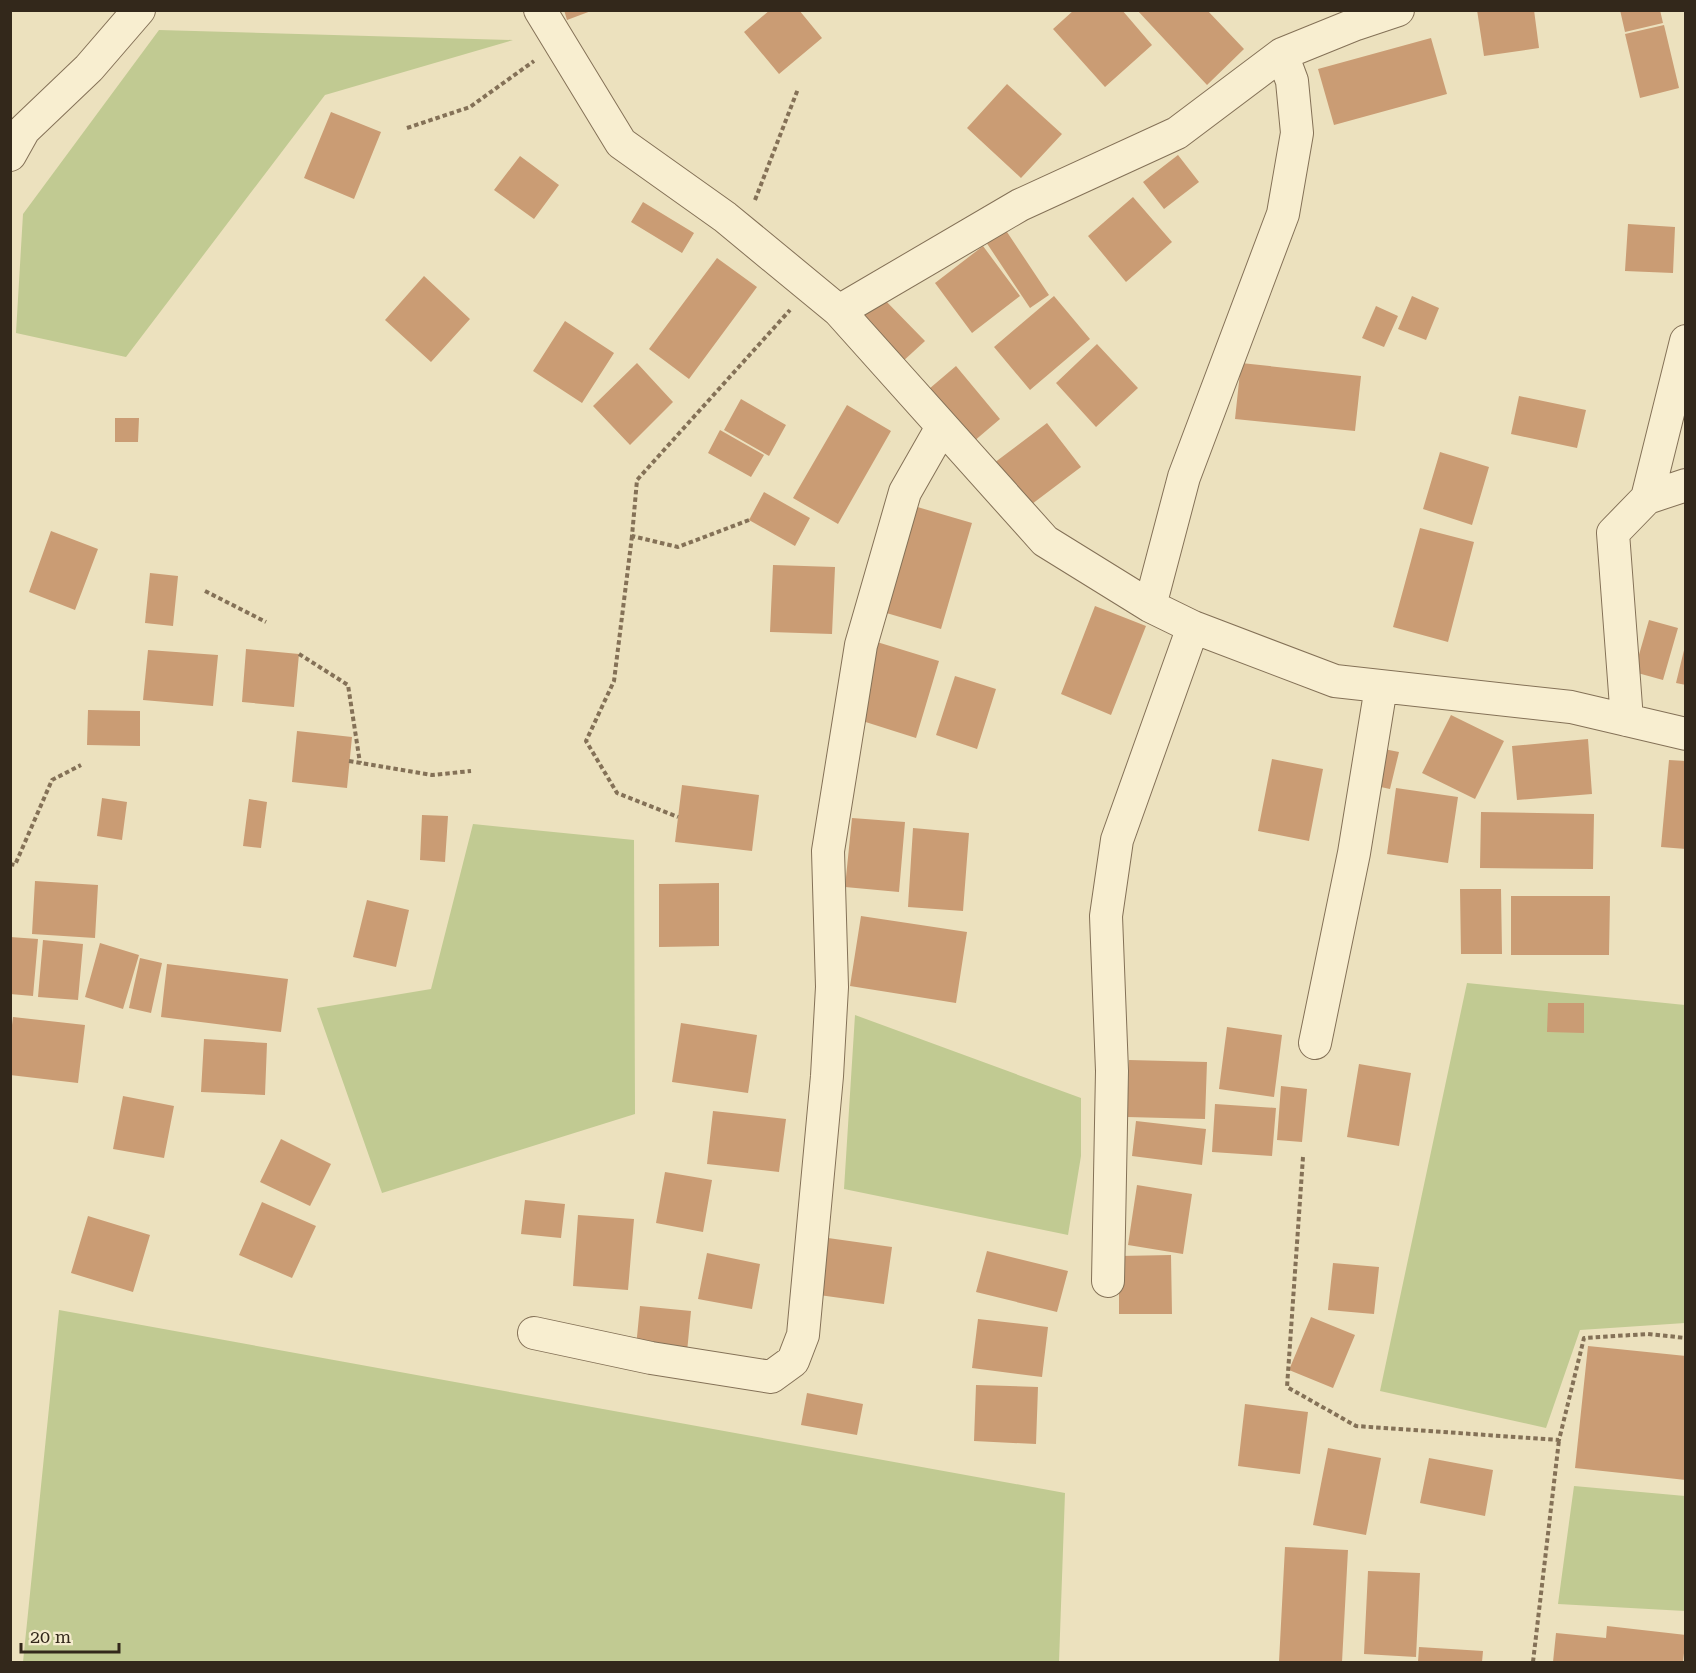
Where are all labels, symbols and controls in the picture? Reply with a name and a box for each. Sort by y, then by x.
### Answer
scale bar [21,1616,118,1654]
text: 20 m [30,1626,71,1647]

